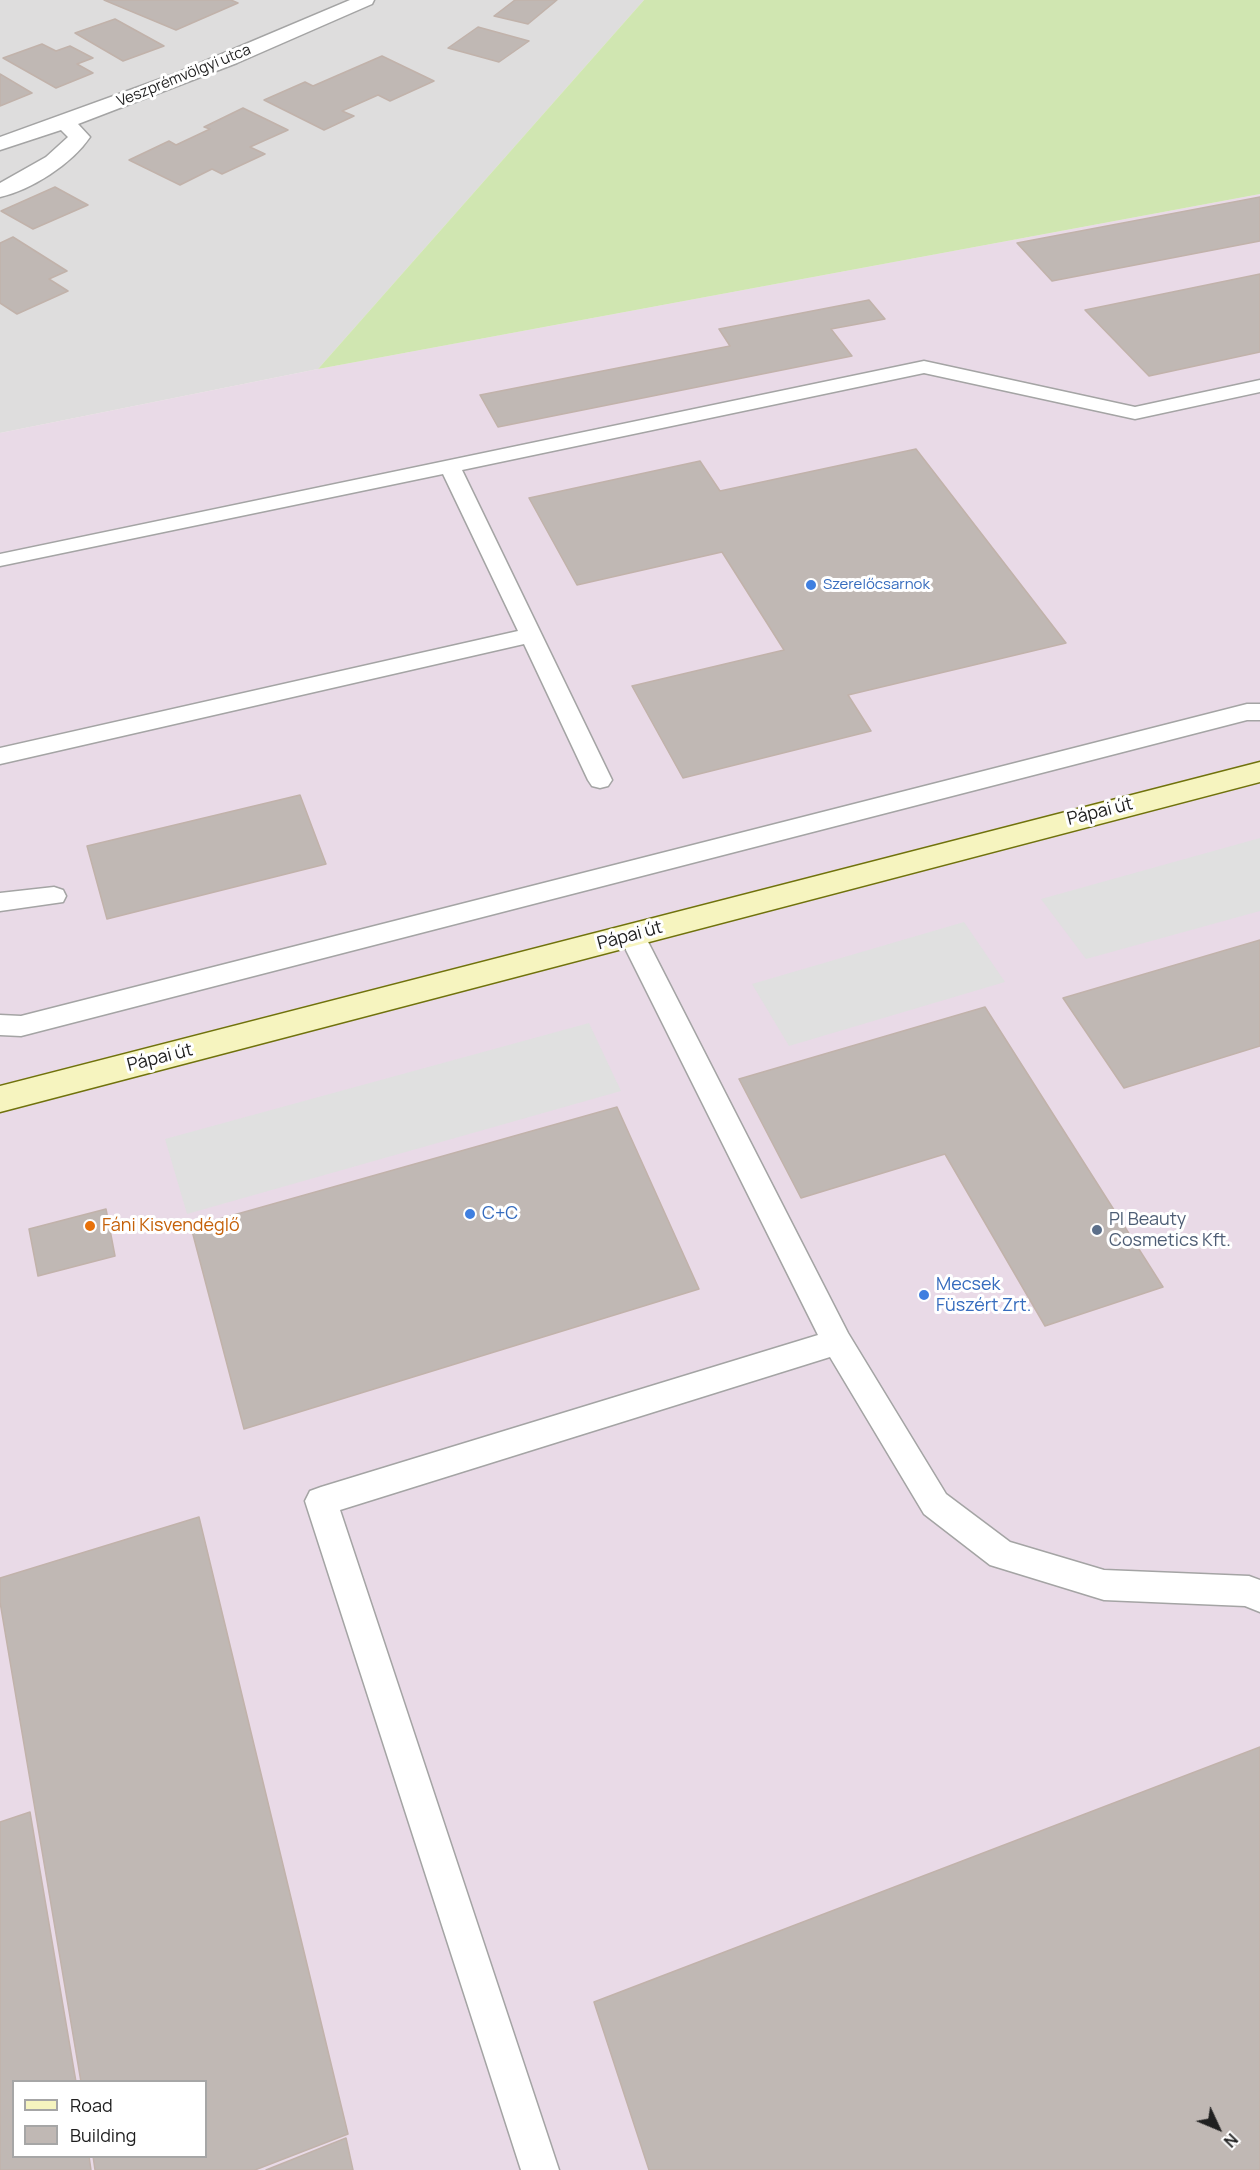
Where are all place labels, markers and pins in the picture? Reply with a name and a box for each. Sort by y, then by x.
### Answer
place label: Szerelőcsarnok [823,576,930,594]
marker: Szerelőcsarnok [804,578,818,592]
place label: C+C [482,1203,518,1225]
marker: C+C [463,1207,477,1221]
place label: Pl Beauty Cosmetics Kft. [1109,1209,1231,1252]
place label: Fáni Kisvendéglő [102,1215,240,1237]
marker: Fáni Kisvendéglő [83,1219,97,1233]
marker: Pl Beauty Cosmetics Kft. [1090,1223,1104,1237]
place label: Mecsek Füszért Zrt. [936,1274,1031,1316]
marker: Mecsek Füszért Zrt. [917,1288,931,1302]

